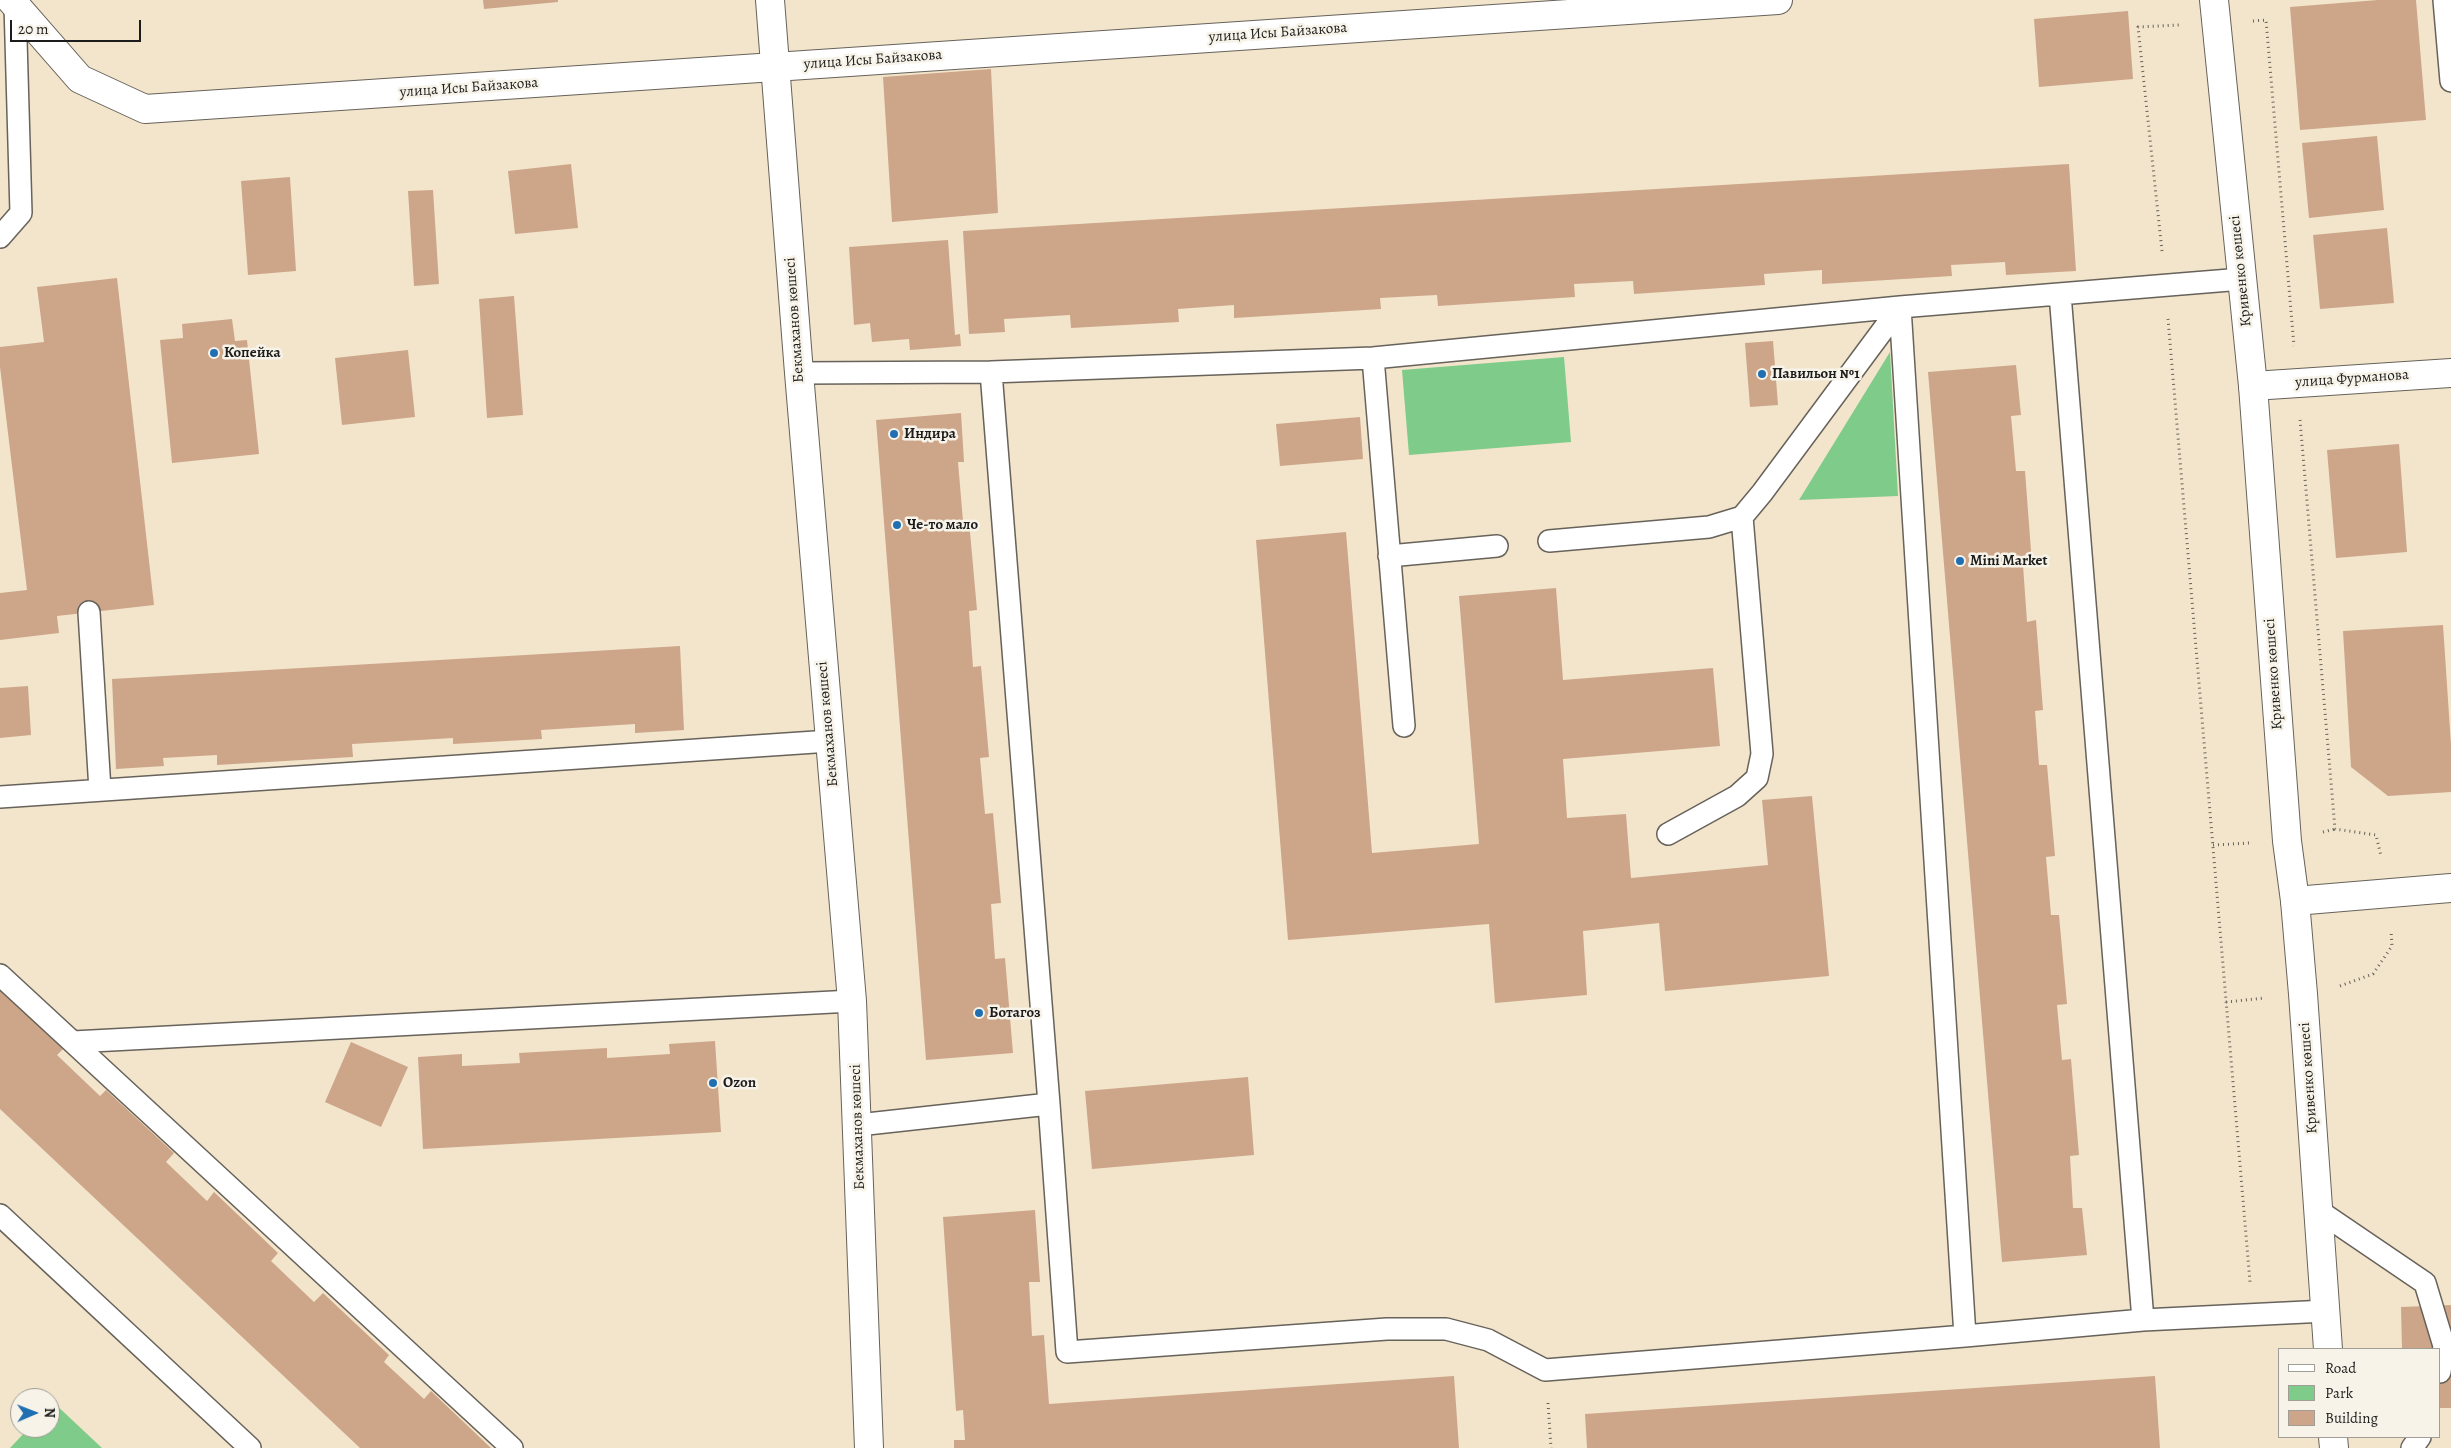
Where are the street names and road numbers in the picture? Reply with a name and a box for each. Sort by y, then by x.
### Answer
street label: улица Исы Байзакова [1208,19,1348,47]
street label: улица Исы Байзакова [803,46,943,74]
street label: улица Исы Байзакова [399,74,539,102]
street label: Кривенко көшесі [2226,215,2256,327]
street label: Бекмаханов көшесі [782,257,808,383]
street label: улица Фурманова [2295,366,2409,392]
street label: Кривенко көшесі [2261,618,2287,730]
street label: Бекмаханов көшесі [814,661,842,787]
street label: Кривенко көшесі [2296,1022,2322,1134]
street label: Бекмаханов көшесі [847,1064,869,1190]

